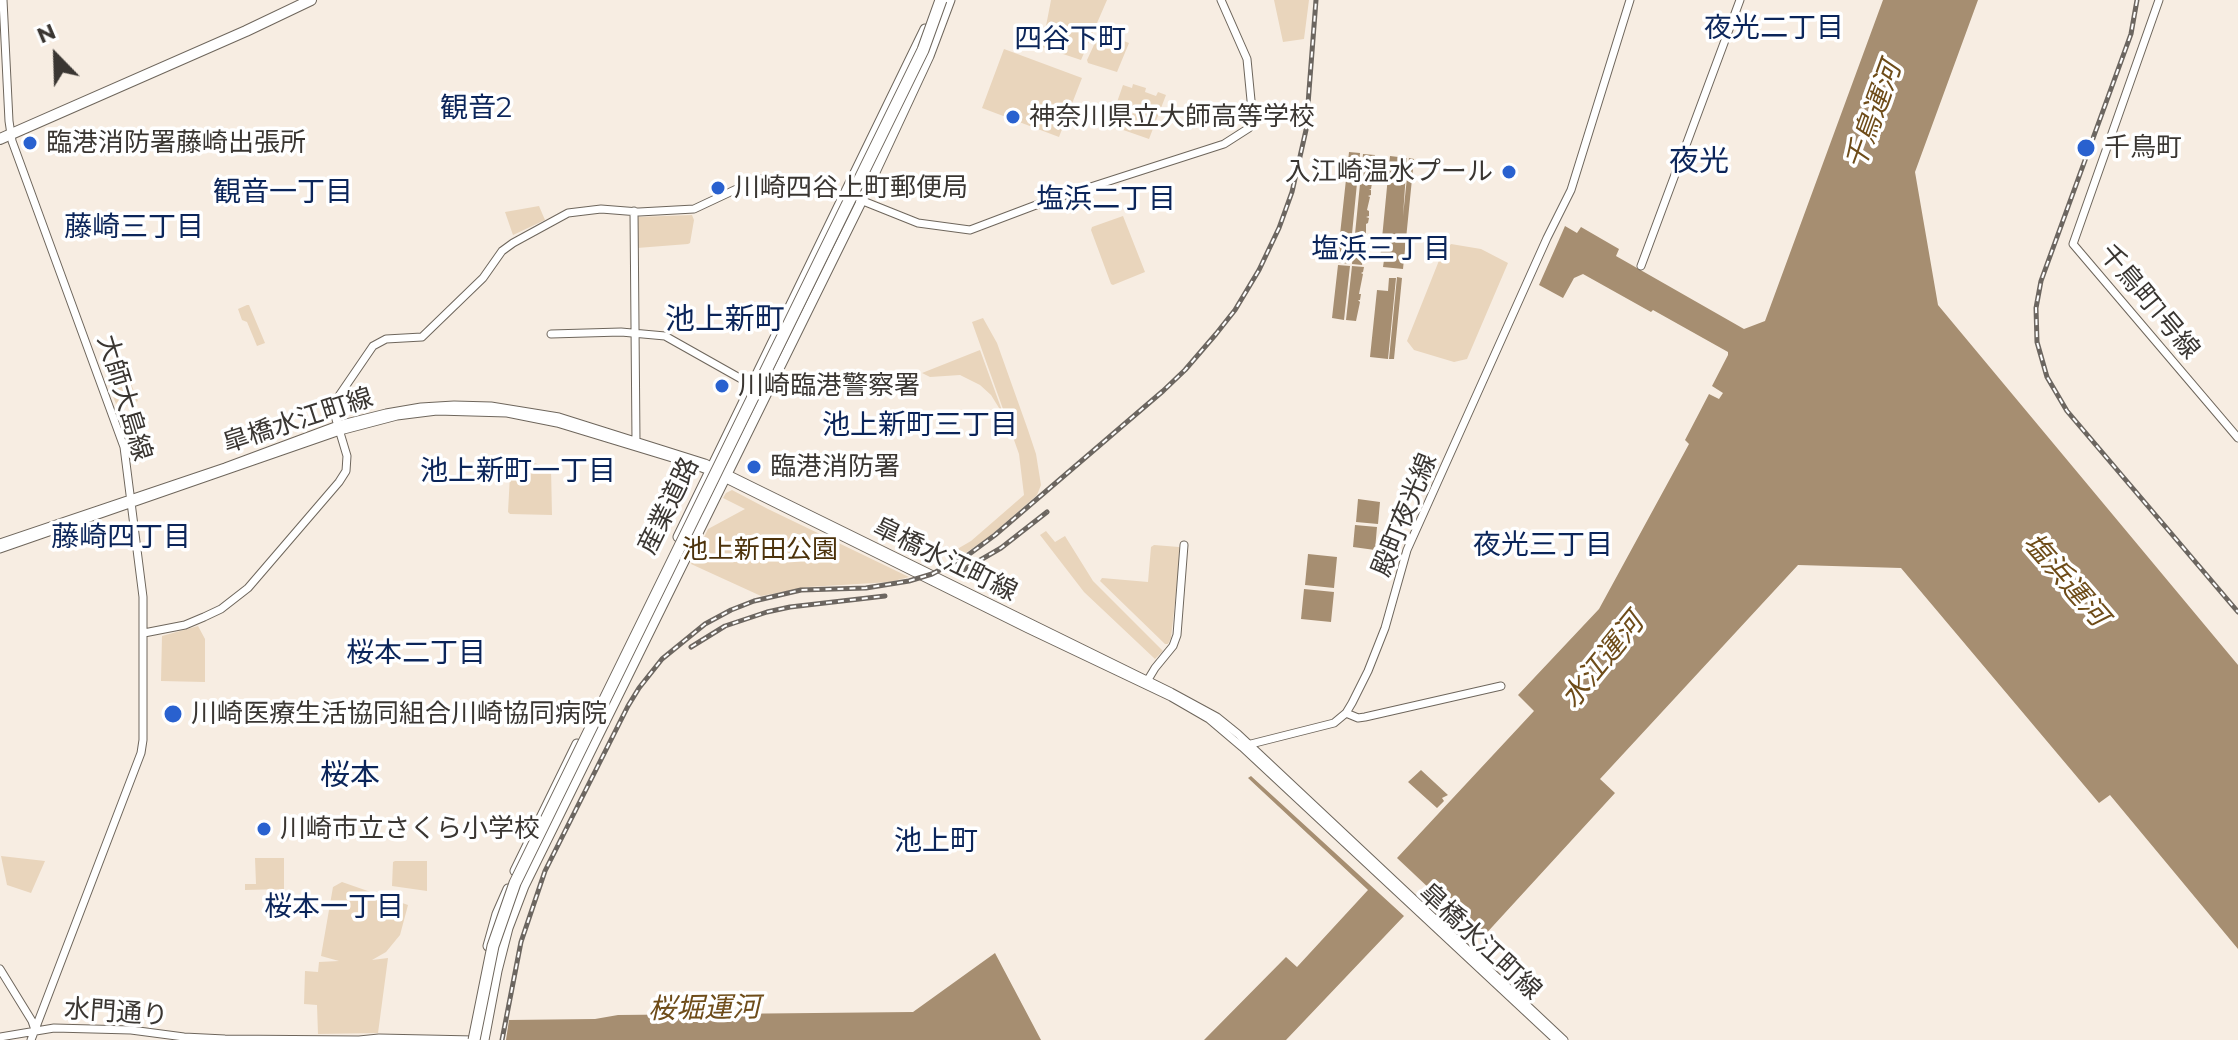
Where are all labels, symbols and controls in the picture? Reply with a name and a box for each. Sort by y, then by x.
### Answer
district label: 夜光二丁目 [1704,12,1844,46]
north arrow [16,16,96,96]
text: N [33,18,60,49]
district label: 四谷下町 [1014,23,1126,57]
water label: 千鳥運河 [1839,58,1909,174]
district label: 観音2 [440,92,512,126]
place label: 神奈川県立大師高等学校 [1029,101,1315,133]
marker: 神奈川県立大師高等学校 [1004,108,1022,126]
place label: 臨港消防署藤崎出張所 [46,127,306,159]
place label: 千鳥町 [2104,132,2182,164]
marker: 臨港消防署藤崎出張所 [21,134,39,152]
marker: 千鳥町 [2075,137,2097,159]
district label: 夜光 [1669,144,1729,180]
place label: 入江崎温水プール [1285,156,1493,188]
marker: 入江崎温水プール [1500,163,1518,181]
place label: 川崎四谷上町郵便局 [734,172,968,204]
district label: 観音一丁目 [213,176,353,210]
marker: 川崎四谷上町郵便局 [709,179,727,197]
district label: 塩浜二丁目 [1036,183,1176,217]
district label: 藤崎三丁目 [64,211,204,245]
district label: 塩浜三丁目 [1311,233,1451,267]
street label: 千鳥町1号線 [2092,239,2206,365]
district label: 池上新町 [665,302,785,338]
street label: 大師大島線 [90,331,158,465]
place label: 川崎臨港警察署 [738,370,920,402]
marker: 川崎臨港警察署 [713,377,731,395]
street label: 皐橋水江町線 [219,382,377,460]
district label: 池上新町三丁目 [822,409,1018,443]
street label: 殿町夜光線 [1366,449,1444,581]
place label: 臨港消防署 [770,451,900,483]
street label: 産業道路 [632,452,706,560]
district label: 池上新町一丁目 [420,455,616,489]
marker: 臨港消防署 [745,458,763,476]
street label: 皐橋水江町線 [868,512,1022,608]
district label: 藤崎四丁目 [51,521,191,555]
water label: 塩浜運河 [2016,527,2114,633]
district label: 夜光三丁目 [1473,529,1613,563]
park label: 池上新田公園 [682,534,838,566]
water label: 水江運河 [1555,607,1651,715]
district label: 桜本二丁目 [346,637,486,671]
place label: 川崎医療生活協同組合川崎協同病院 [191,698,607,730]
marker: 川崎医療生活協同組合川崎協同病院 [162,703,184,725]
district label: 桜本 [320,758,380,794]
place label: 川崎市立さくら小学校 [280,813,540,845]
marker: 川崎市立さくら小学校 [255,820,273,838]
district label: 池上町 [894,825,978,859]
street label: 皐橋水江町線 [1412,877,1548,1007]
district label: 桜本一丁目 [264,891,404,925]
water label: 桜堀運河 [648,991,760,1027]
street label: 水門通り [63,994,169,1032]

